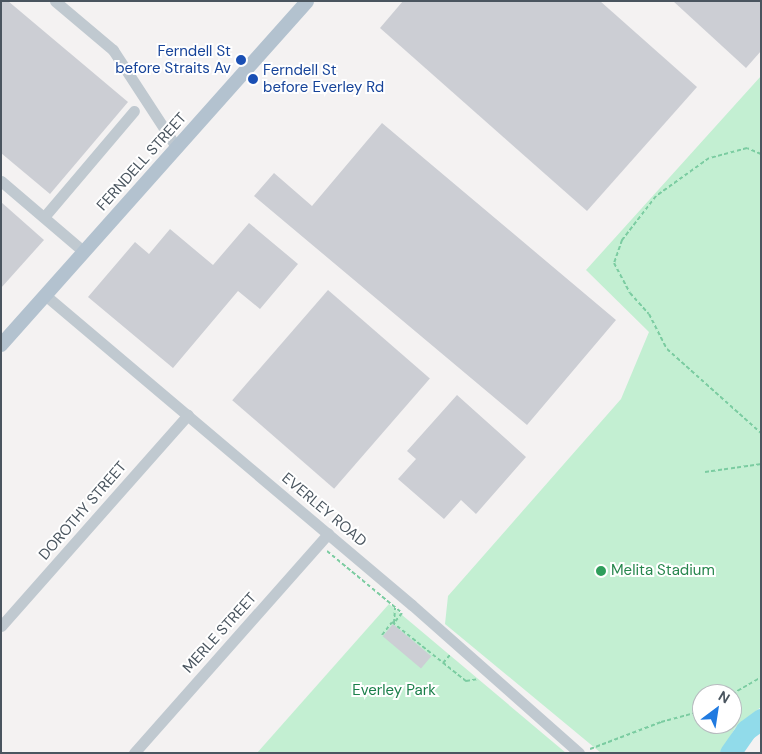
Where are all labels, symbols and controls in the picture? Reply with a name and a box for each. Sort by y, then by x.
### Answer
place label: Ferndell St before Straits Av [115,42,231,77]
marker: Ferndell St before Straits Av [235,54,247,66]
place label: Ferndell St before Everley Rd [263,61,384,96]
marker: Ferndell St before Everley Rd [247,73,259,85]
street label: FERNDELL STREET [93,109,191,215]
street label: DOROTHY STREET [35,458,131,564]
street label: EVERLEY ROAD [278,469,370,551]
place label: Melita Stadium [611,562,715,580]
marker: Melita Stadium [595,565,607,577]
street label: MERLE STREET [179,589,261,677]
park label: Everley Park [352,682,436,700]
north arrow [692,684,742,734]
text: N [715,687,733,707]

